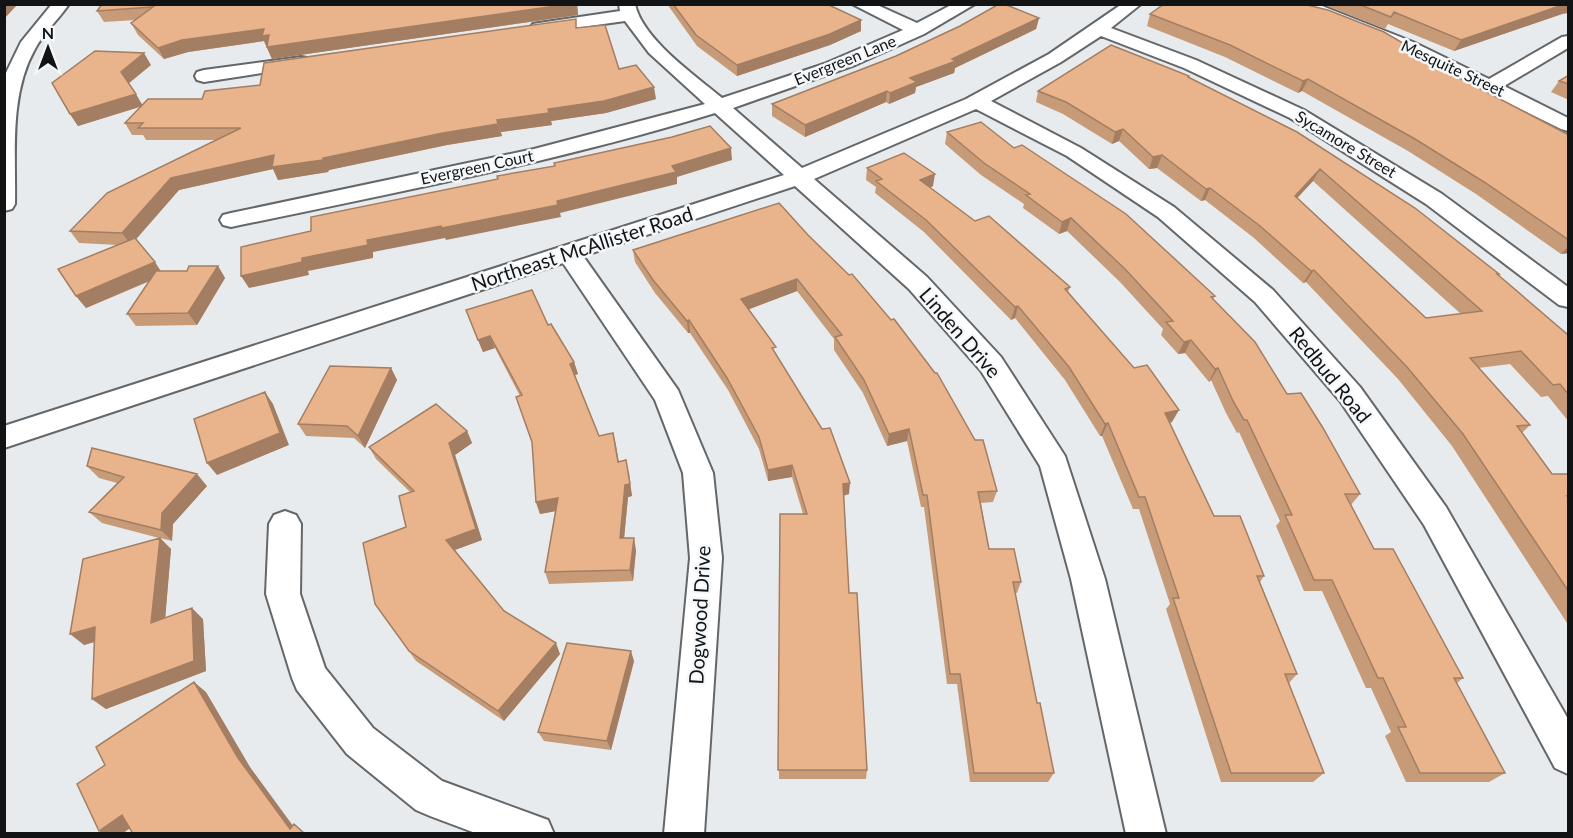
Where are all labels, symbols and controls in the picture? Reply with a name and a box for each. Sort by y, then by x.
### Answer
north arrow [18,18,78,78]
text: N [42,23,54,42]
street label: Evergreen Lane [791,30,899,89]
street label: Mesquite Street [1398,35,1508,100]
street label: Sycamore Street [1292,106,1400,181]
street label: Evergreen Court [419,145,535,188]
street label: Northeast McAllister Road [468,201,696,295]
street label: Linden Drive [915,282,1007,382]
street label: Redbud Road [1285,321,1377,427]
street label: Dogwood Drive [683,545,715,685]

